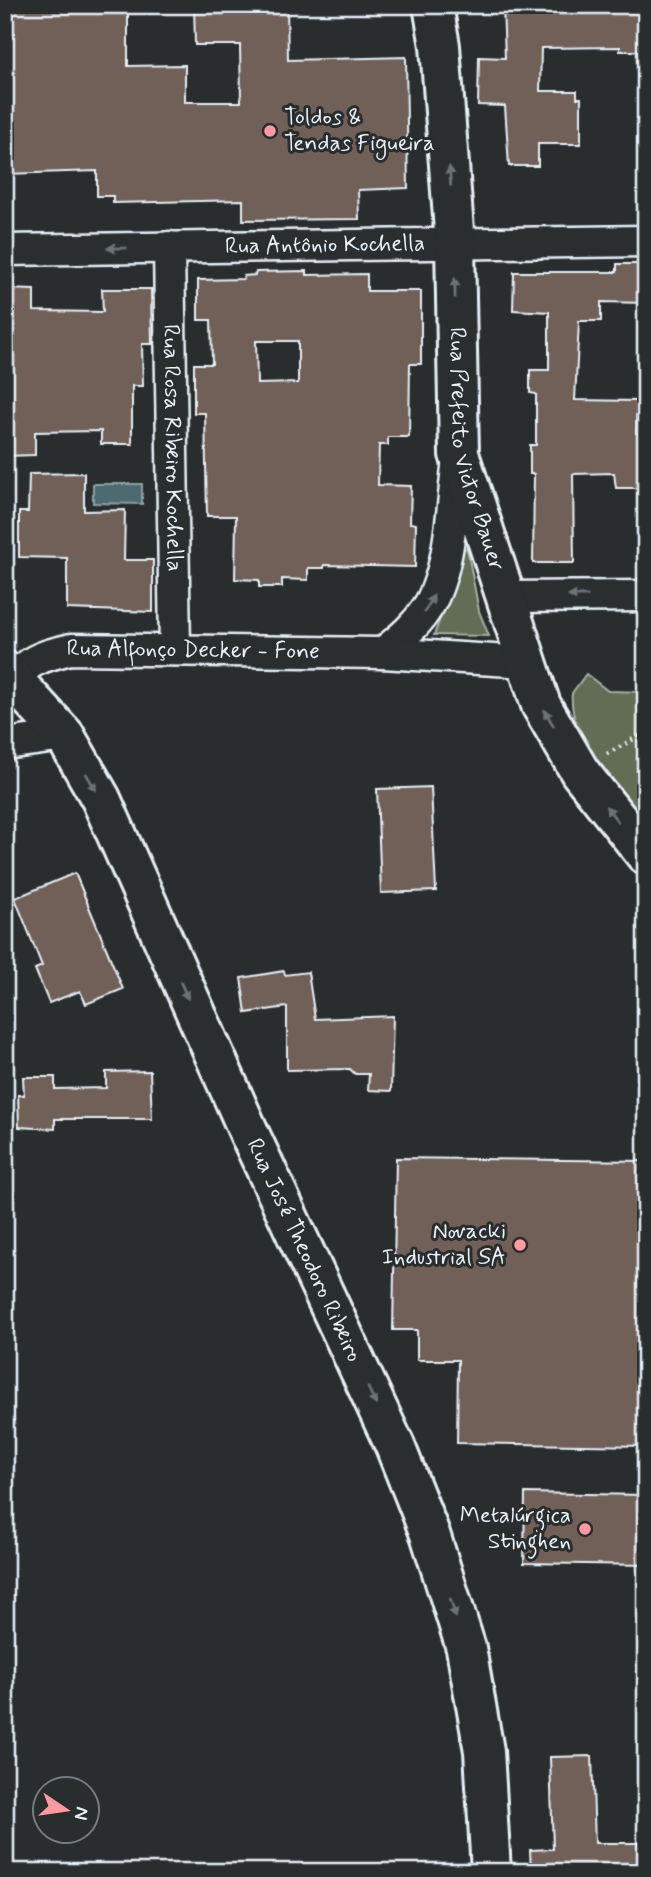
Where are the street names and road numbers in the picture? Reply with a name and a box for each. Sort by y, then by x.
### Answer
street label: Rua Antônio Kochella [225,229,425,262]
street label: Rua Rosa Ribeiro Kochella [155,324,189,572]
street label: Rua Prefeito Victor Bauer [442,327,511,575]
street label: Rua Alfonço Decker - Fone [66,634,320,667]
street label: Rua José Theodoro Ribeiro [239,1134,369,1367]

